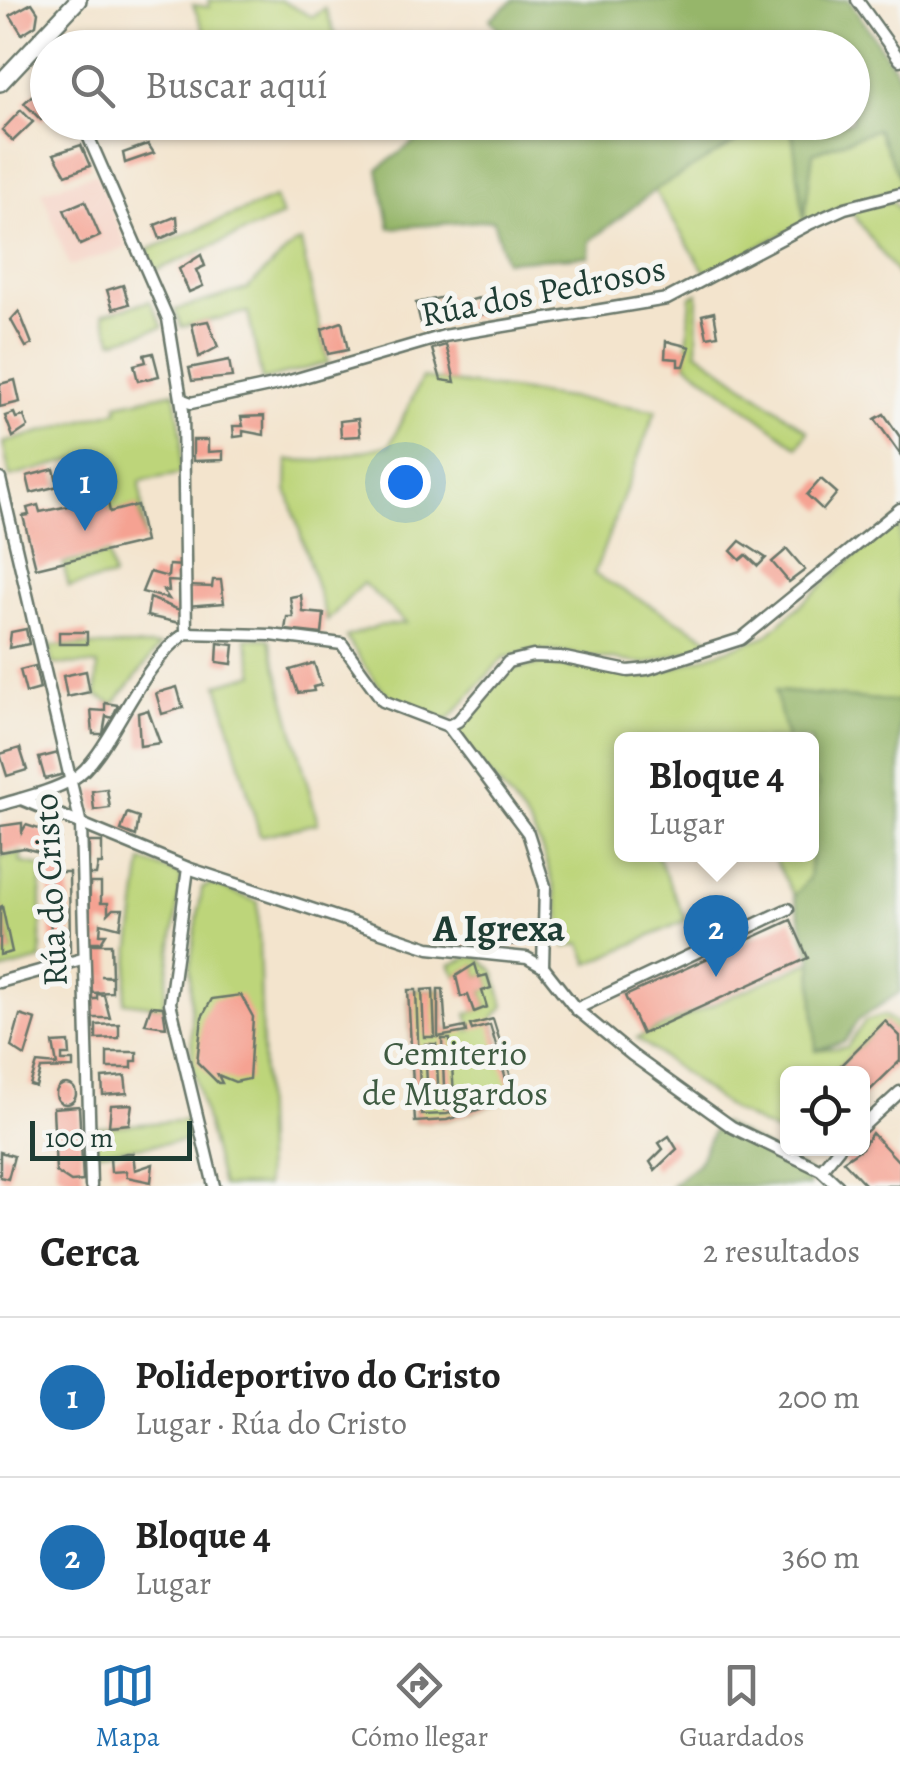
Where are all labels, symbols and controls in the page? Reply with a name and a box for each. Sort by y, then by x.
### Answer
search box [30,30,870,140]
icon: search [65,58,120,113]
text: Buscar aquí [145,59,328,111]
street label: Rúa dos Pedrosos [417,244,669,338]
pin: 1 [52,448,118,531]
your location [380,457,431,508]
popup [614,732,819,862]
text: Bloque 4 [649,749,784,801]
street label: Rúa do Cristo [21,792,79,988]
text: Lugar [649,801,725,845]
pin: 2 [684,894,748,977]
district label: A Igrexa [432,902,566,954]
park label: Cemiterio de Mugardos [362,1029,548,1117]
map controls [780,1066,870,1156]
button: locate [780,1066,870,1156]
scale bar [30,1116,192,1160]
text: 100 m [45,1119,113,1157]
text: Cerca [40,1223,139,1280]
text: 2 resultados [703,1229,860,1273]
text: Polideportivo do Cristo [135,1349,501,1401]
text: 1 [67,1375,78,1419]
text: 200 m [778,1375,860,1419]
text: Lugar · Rúa do Cristo [135,1401,407,1445]
text: Bloque 4 [135,1509,271,1561]
text: 2 [65,1535,80,1579]
text: 360 m [782,1535,860,1579]
text: Lugar [135,1561,211,1605]
tab: Mapa [96,1658,160,1756]
tab: Cómo llegar [351,1658,488,1756]
tab: Guardados [679,1658,804,1756]

